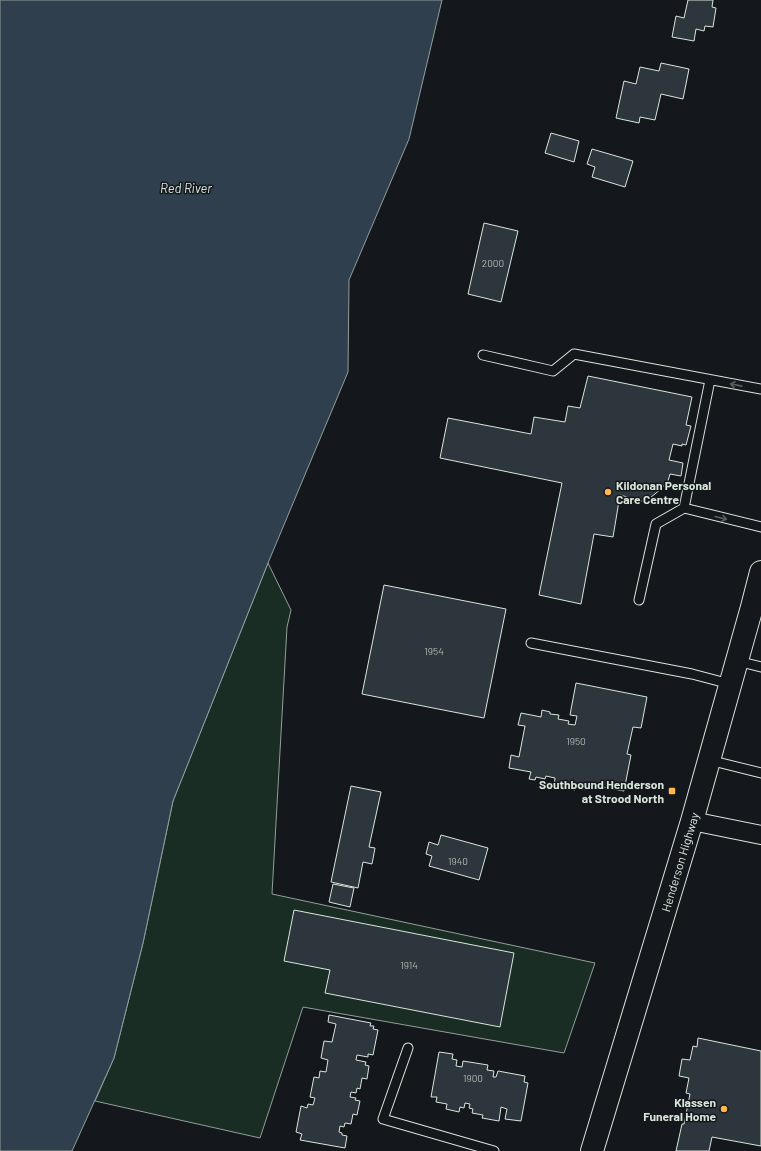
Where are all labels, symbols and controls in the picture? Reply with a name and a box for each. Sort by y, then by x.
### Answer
water label: Red River [160,180,212,196]
house number: 2000 [482,257,504,269]
one-way arrow [730,380,743,388]
place label: Kildonan Personal Care Centre [616,478,711,506]
marker: Kildonan Personal Care Centre [603,487,613,497]
one-way arrow [715,515,728,522]
house number: 1954 [424,645,444,657]
house number: 1950 [566,735,586,747]
place label: Southbound Henderson at Strood North [539,777,664,805]
marker: Southbound Henderson at Strood North [667,786,677,796]
street label: Henderson Highway [658,810,701,913]
house number: 1940 [448,855,468,867]
house number: 1914 [400,959,418,971]
house number: 1900 [463,1072,483,1084]
place label: Klassen Funeral Home [643,1095,716,1123]
marker: Klassen Funeral Home [719,1104,729,1114]

